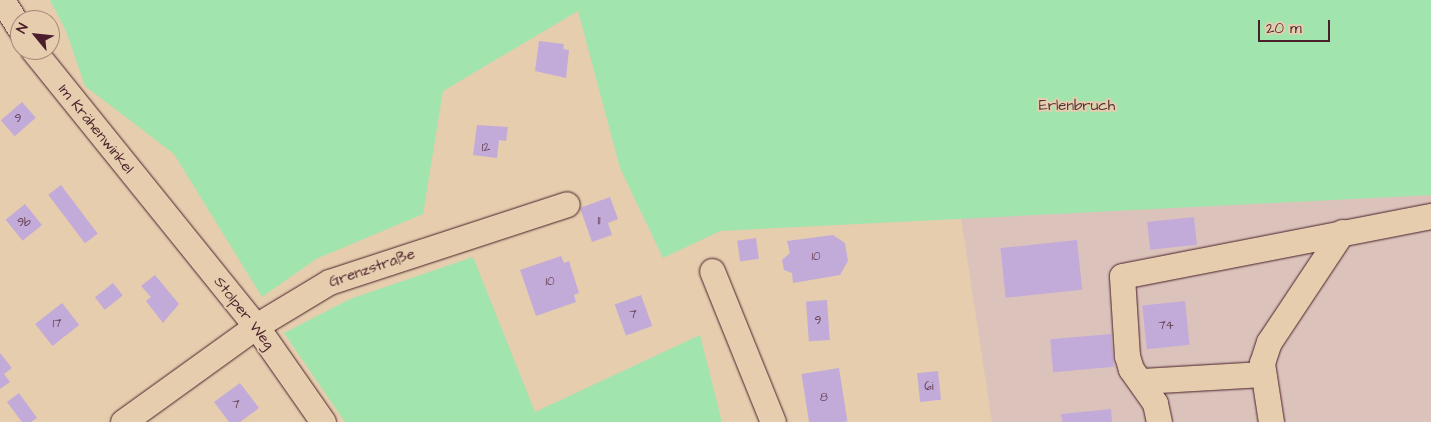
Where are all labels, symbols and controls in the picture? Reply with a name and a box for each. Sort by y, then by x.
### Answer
north arrow [10,10,60,60]
scale bar [1261,10,1334,42]
text: 20 m [1266,18,1302,39]
text: N [12,20,34,37]
street label: Im Krähenwinkel [55,81,137,177]
park label: Erlenbruch [1039,97,1115,115]
house number: 9 [15,112,21,126]
house number: 12 [482,141,490,155]
house number: 11 [597,214,601,228]
house number: 9b [17,216,31,230]
street label: Grenzstraße [327,245,417,291]
house number: 10 [811,250,821,264]
street label: Stolper Weg [210,273,278,353]
house number: 10 [545,275,555,289]
house number: 7 [629,308,637,322]
house number: 9 [815,314,821,328]
house number: 17 [53,317,61,331]
house number: 74 [1158,319,1174,333]
house number: 6i [924,380,934,394]
house number: 8 [820,391,828,405]
house number: 7 [232,398,240,412]

